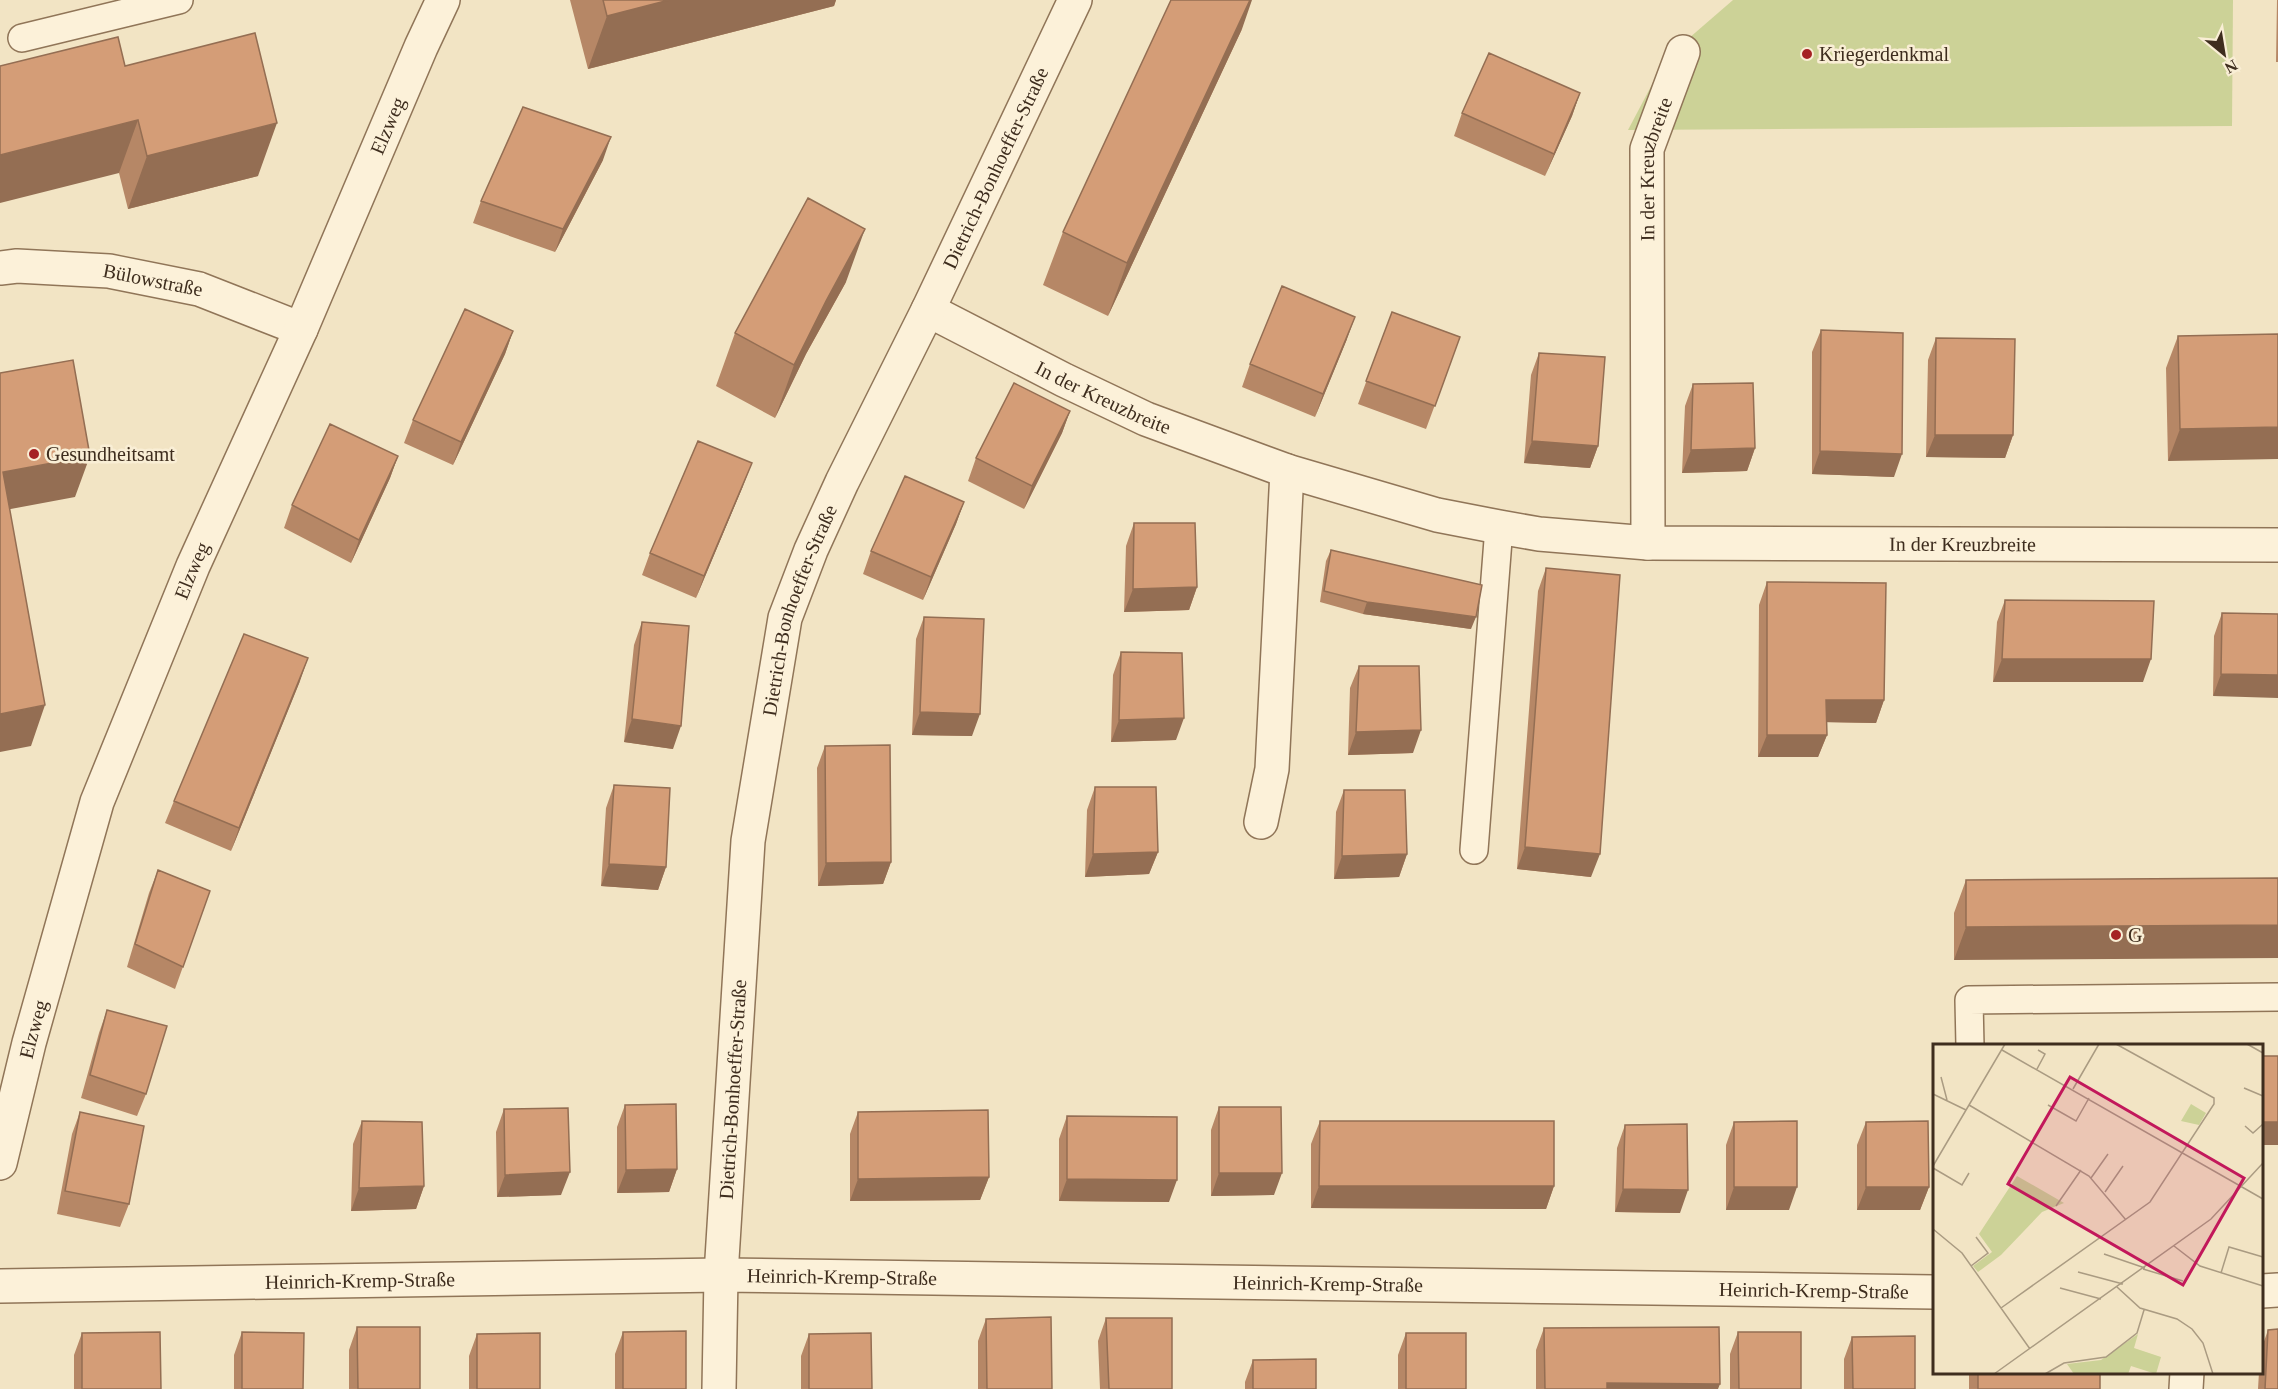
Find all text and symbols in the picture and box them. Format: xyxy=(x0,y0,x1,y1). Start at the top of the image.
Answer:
north arrow xyxy=(2194,24,2254,84)
place label: Kriegerdenkmal xyxy=(1819,43,1949,66)
marker: Kriegerdenkmal xyxy=(1800,47,1814,61)
text: N xyxy=(2222,56,2241,77)
street label: Dietrich-Bonhoeffer-Straße xyxy=(938,63,1053,272)
street label: Elzweg xyxy=(366,94,410,158)
street label: In der Kreuzbreite xyxy=(1636,94,1676,241)
street label: Bülowstraße xyxy=(101,259,205,301)
street label: In der Kreuzbreite xyxy=(1032,356,1174,438)
place label: Gesundheitsamt xyxy=(46,443,175,465)
marker: Gesundheitsamt xyxy=(27,447,41,461)
street label: Dietrich-Bonhoeffer-Straße xyxy=(758,501,841,718)
street label: In der Kreuzbreite xyxy=(1889,533,2036,555)
street label: Elzweg xyxy=(170,538,214,602)
place label: G xyxy=(2128,924,2142,946)
marker: G xyxy=(2109,928,2123,942)
street label: Dietrich-Bonhoeffer-Straße xyxy=(715,979,750,1200)
street label: Elzweg xyxy=(15,997,53,1061)
inset map xyxy=(1933,1044,2263,1374)
street label: Heinrich-Kremp-Straße xyxy=(747,1264,937,1289)
street label: Heinrich-Kremp-Straße xyxy=(265,1268,455,1293)
street label: Heinrich-Kremp-Straße xyxy=(1233,1271,1423,1296)
street label: Heinrich-Kremp-Straße xyxy=(1719,1278,1909,1303)

